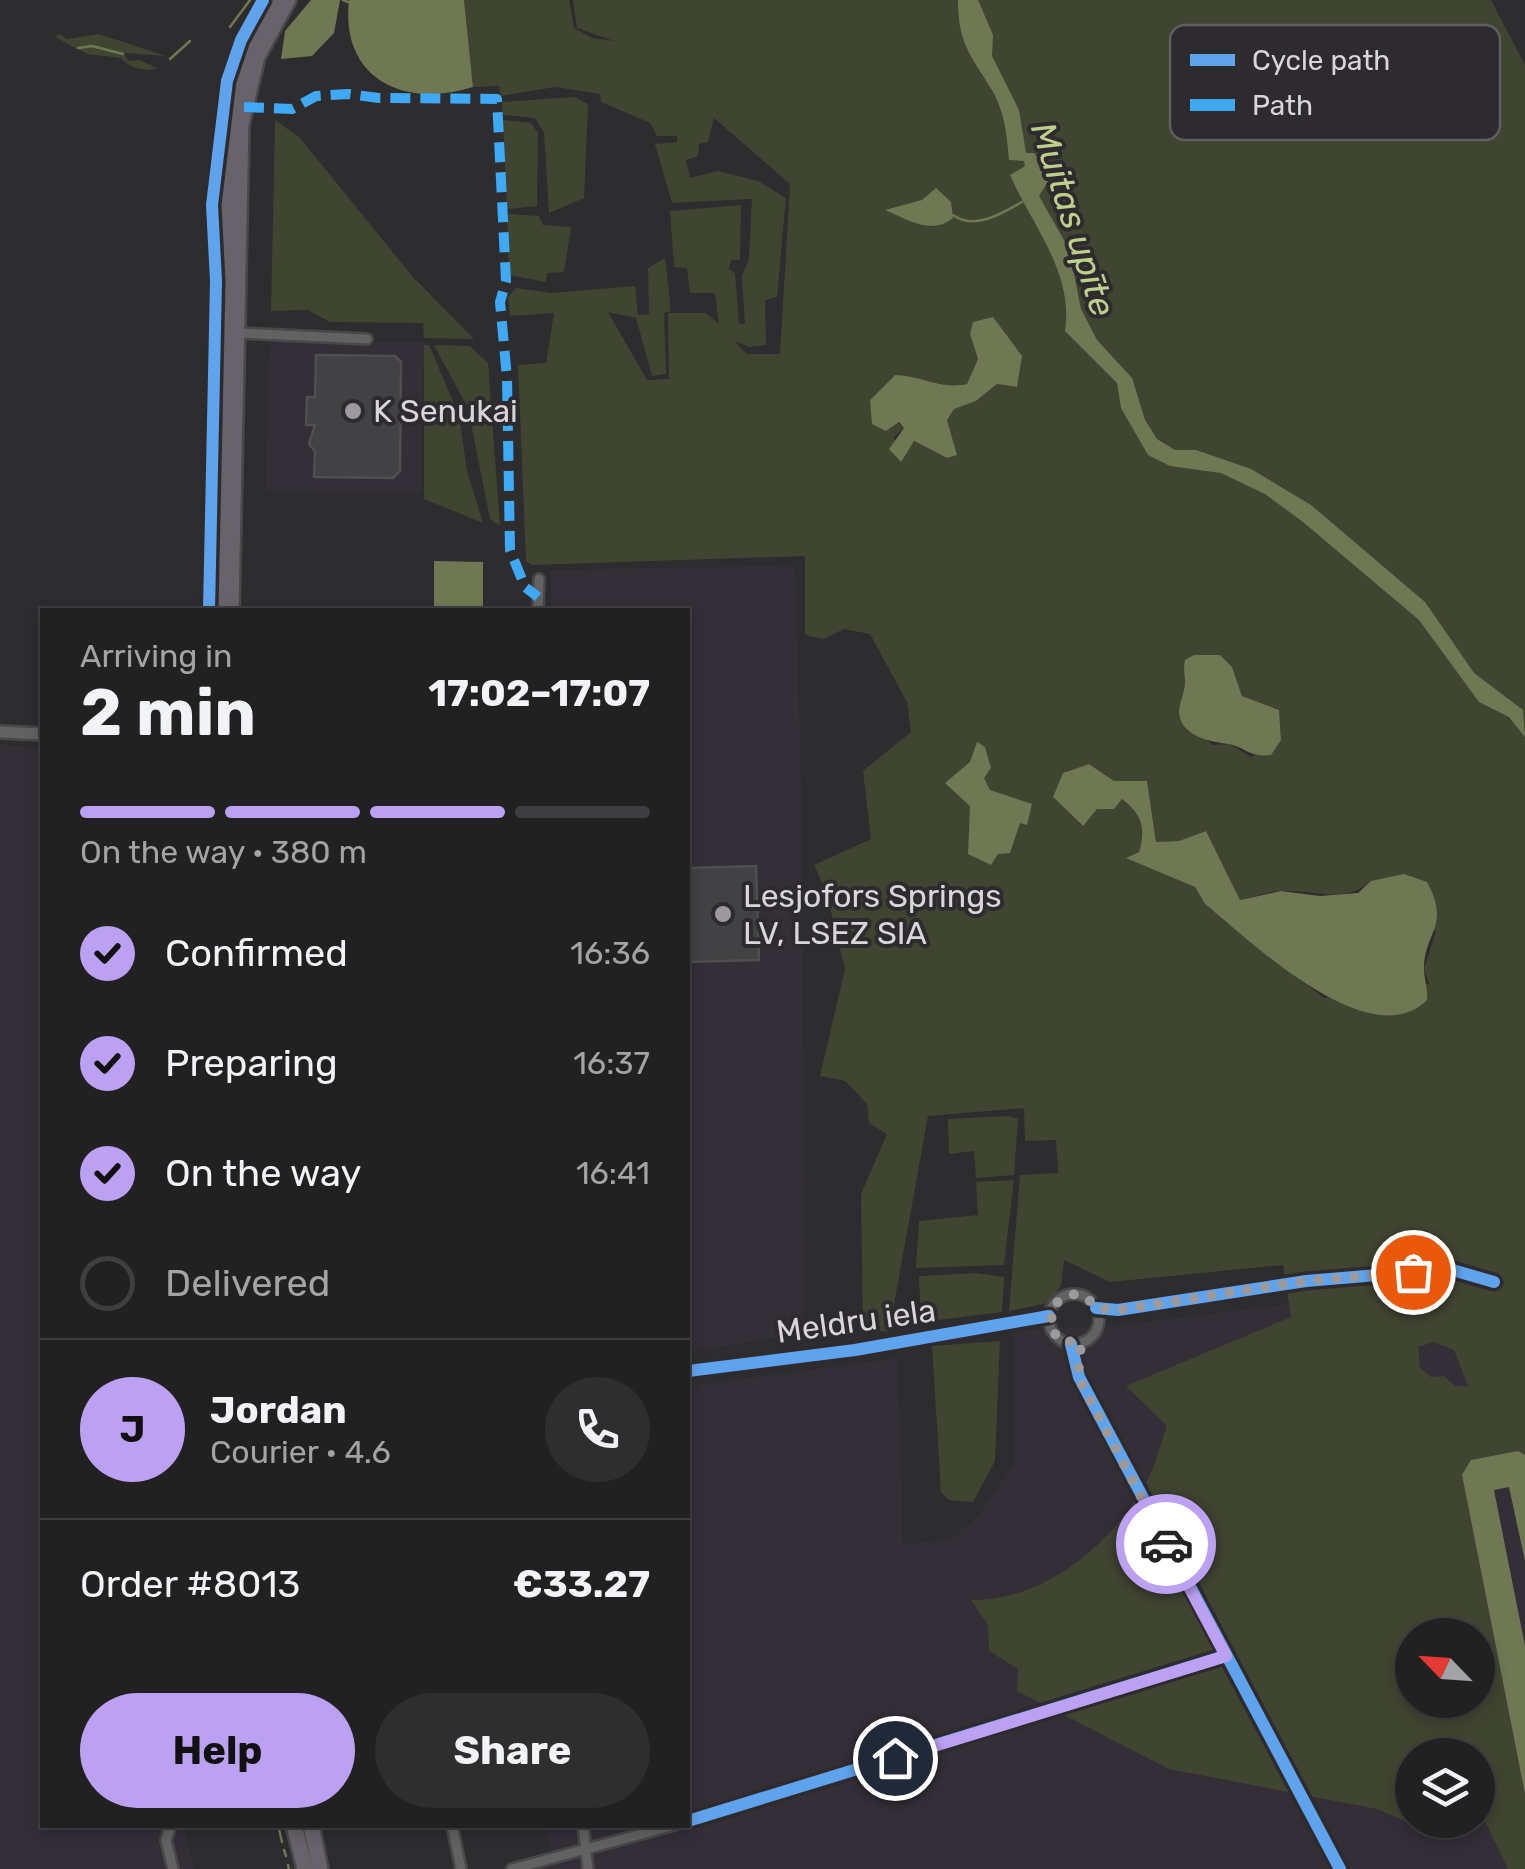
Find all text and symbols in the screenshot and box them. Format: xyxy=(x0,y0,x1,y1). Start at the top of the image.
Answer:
legend xyxy=(1170,25,1500,140)
text: Cycle path xyxy=(1252,44,1390,77)
text: Path xyxy=(1252,89,1313,122)
water label: Muitas upīte xyxy=(1022,117,1124,321)
place label: K Senukai xyxy=(373,392,518,430)
marker: K Senukai xyxy=(342,400,364,422)
text: Arriving in xyxy=(80,637,232,675)
text: 17:02–17:07 xyxy=(428,670,650,716)
text: 2 min xyxy=(80,674,256,751)
text: On the way · 380 m xyxy=(80,833,367,871)
place label: Lesjofors Springs LV, LSEZ SIA xyxy=(743,877,1002,952)
marker: Lesjofors Springs LV, LSEZ SIA xyxy=(712,903,734,925)
icon: check xyxy=(80,926,135,981)
text: Confirmed xyxy=(165,930,348,976)
text: 16:36 xyxy=(570,934,650,972)
icon: check xyxy=(80,1036,135,1091)
text: Preparing xyxy=(165,1040,338,1086)
text: 16:37 xyxy=(573,1044,650,1082)
icon: check xyxy=(80,1146,135,1201)
text: On the way xyxy=(165,1150,361,1196)
text: 16:41 xyxy=(576,1154,650,1192)
pin xyxy=(1371,1230,1456,1315)
icon: bag xyxy=(1386,1245,1441,1300)
text: Delivered xyxy=(165,1260,330,1306)
street label: Meldru iela xyxy=(774,1291,938,1351)
button: phone xyxy=(545,1377,650,1482)
text: Jordan xyxy=(210,1387,347,1433)
text: J xyxy=(120,1406,145,1452)
text: Courier · 4.6 xyxy=(210,1433,391,1471)
courier xyxy=(1116,1494,1216,1594)
icon: car xyxy=(1139,1517,1194,1572)
text: Order #8013 xyxy=(80,1561,300,1607)
text: €33.27 xyxy=(513,1561,650,1607)
north arrow xyxy=(1395,1618,1495,1718)
map controls xyxy=(1395,1618,1495,1838)
button: Help xyxy=(80,1693,355,1808)
button: Share xyxy=(375,1693,650,1808)
pin xyxy=(853,1716,938,1801)
icon: home xyxy=(868,1731,923,1786)
button: layers xyxy=(1395,1738,1495,1838)

